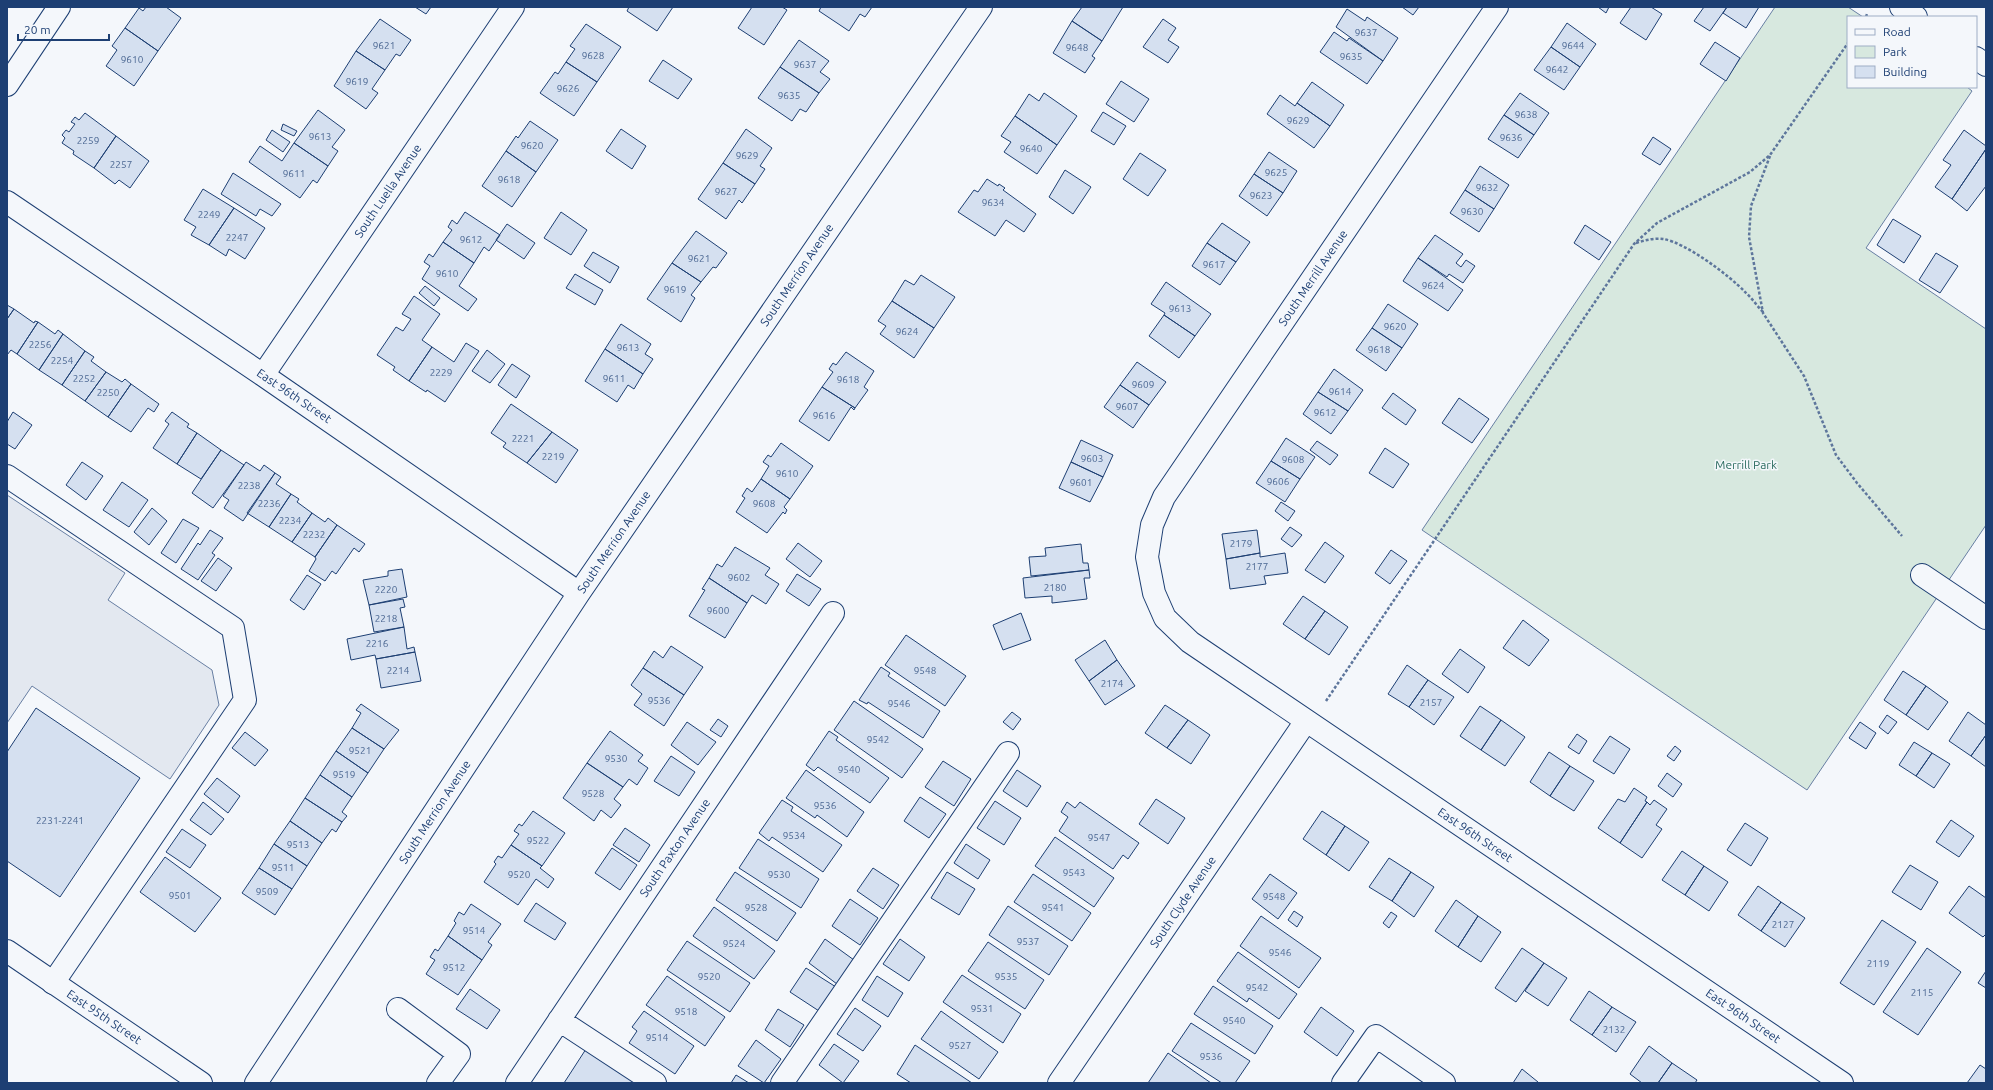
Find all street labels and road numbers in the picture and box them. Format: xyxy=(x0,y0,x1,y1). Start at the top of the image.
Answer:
street label: South Luella Avenue xyxy=(352,142,424,240)
street label: South Merrion Avenue xyxy=(757,221,836,328)
street label: South Merrill Avenue xyxy=(1276,227,1350,328)
street label: East 96th Street xyxy=(255,366,334,425)
street label: South Merrion Avenue xyxy=(574,488,653,595)
street label: South Merrion Avenue xyxy=(396,758,473,866)
street label: South Paxton Avenue xyxy=(637,796,712,899)
street label: East 96th Street xyxy=(1436,805,1515,864)
street label: South Clyde Avenue xyxy=(1147,854,1218,950)
street label: East 96th Street xyxy=(1704,986,1783,1045)
street label: East 95th Street xyxy=(65,987,144,1046)

